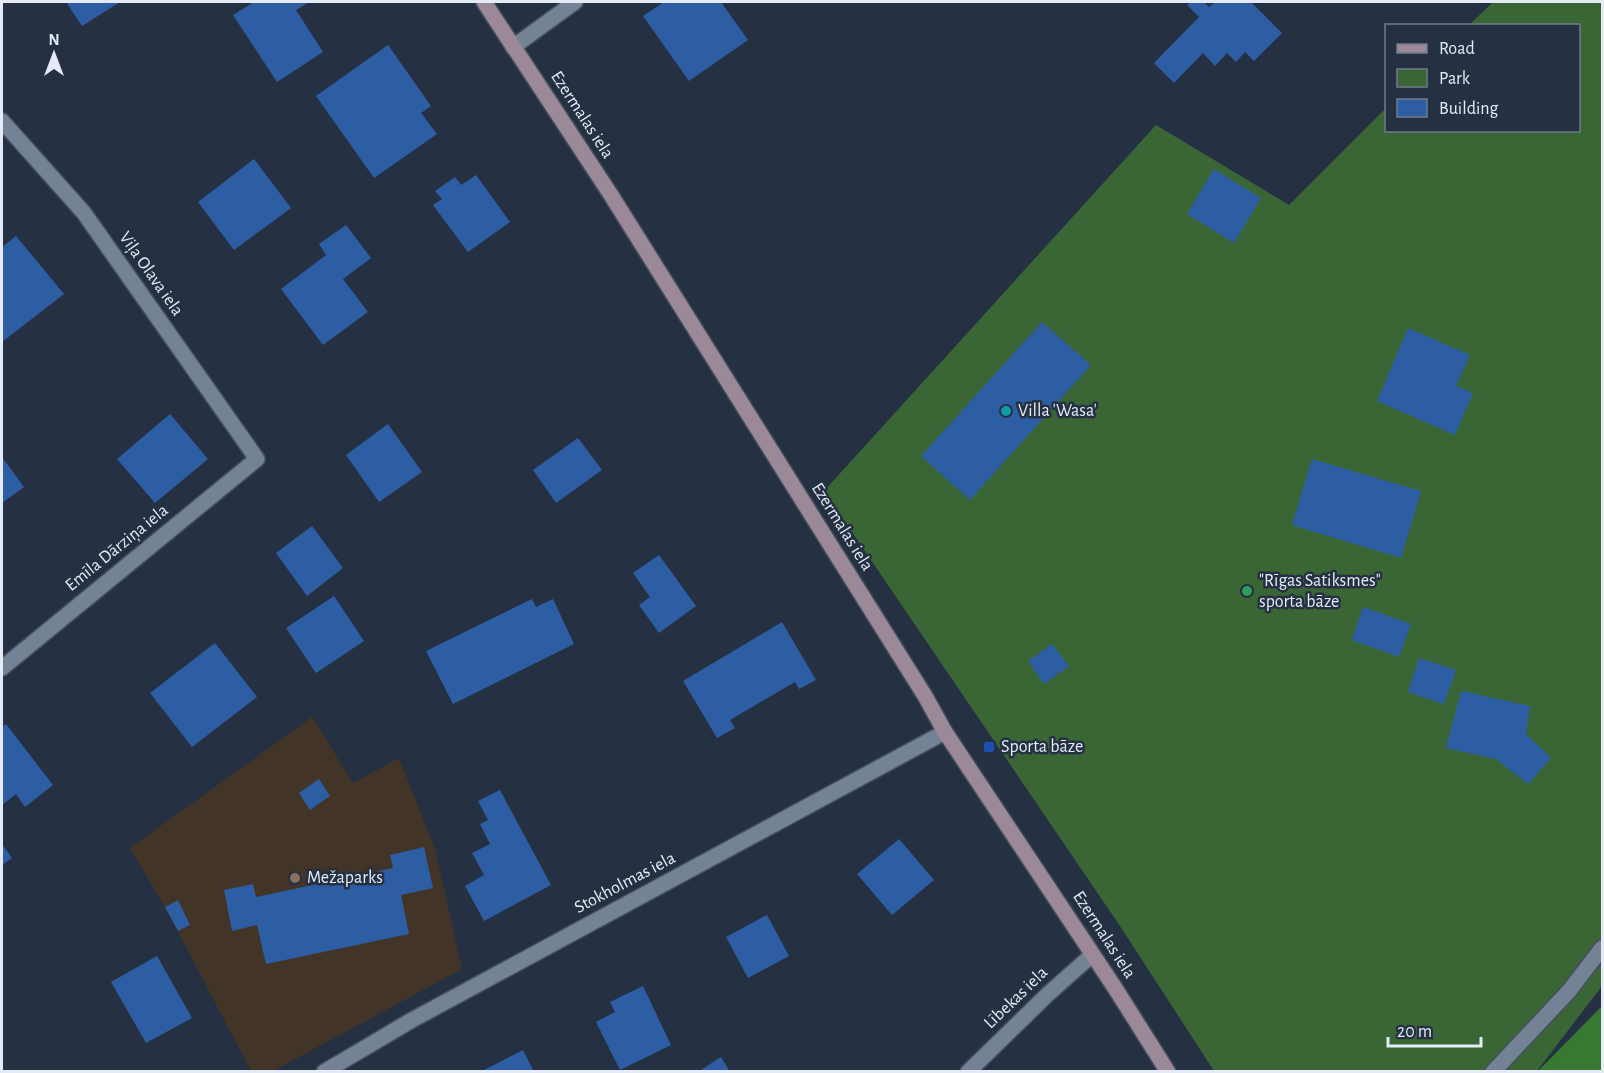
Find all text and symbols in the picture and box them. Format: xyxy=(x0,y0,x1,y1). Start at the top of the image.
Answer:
north arrow xyxy=(24,24,84,84)
legend xyxy=(1385,24,1580,132)
text: N xyxy=(48,32,60,48)
text: Road xyxy=(1439,40,1475,58)
street label: Ezermalas iela xyxy=(547,68,617,162)
text: Park xyxy=(1439,70,1471,88)
text: Building xyxy=(1439,100,1499,118)
street label: Viļa Olava iela xyxy=(115,229,187,320)
place label: Villa 'Wasa' xyxy=(1018,402,1097,420)
marker: Villa 'Wasa' xyxy=(999,404,1013,418)
street label: Ezermalas iela xyxy=(808,480,876,574)
street label: Emīla Dārziņa iela xyxy=(62,501,172,596)
place label: "Rīgas Satiksmes" sporta bāze xyxy=(1259,572,1381,611)
marker: "Rīgas Satiksmes" sporta bāze xyxy=(1240,584,1254,598)
place label: Sporta bāze xyxy=(1001,738,1083,756)
marker: Sporta bāze xyxy=(982,740,996,754)
street label: Stokholmas iela xyxy=(572,849,678,917)
place label: Mežaparks xyxy=(307,869,383,887)
marker: Mežaparks xyxy=(288,871,302,885)
street label: Ezermalas iela xyxy=(1069,888,1139,982)
street label: Lībekas iela xyxy=(981,964,1051,1032)
scale bar xyxy=(1388,1010,1481,1048)
text: 20 m xyxy=(1397,1023,1432,1041)

